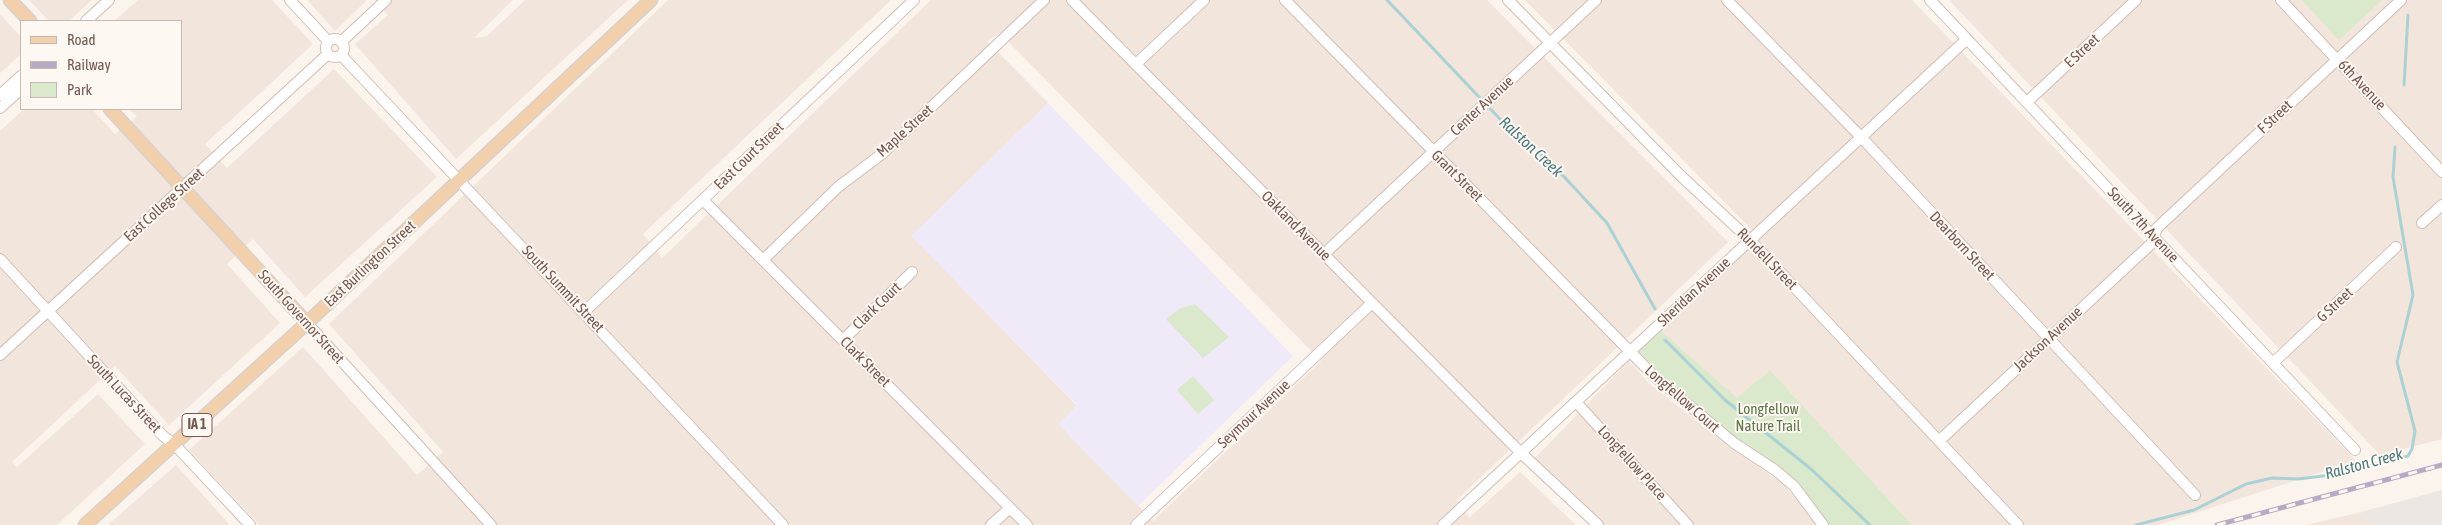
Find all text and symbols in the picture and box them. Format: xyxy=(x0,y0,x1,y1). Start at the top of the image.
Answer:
legend xyxy=(20,20,182,110)
street label: E Street xyxy=(2061,30,2103,72)
text: Road xyxy=(67,31,96,48)
text: Railway xyxy=(67,56,111,73)
street label: 6th Avenue xyxy=(2334,56,2390,114)
street label: Center Avenue xyxy=(1447,72,1517,140)
text: Park xyxy=(67,81,92,98)
street label: F Street xyxy=(2254,96,2296,138)
street label: Maple Street xyxy=(873,101,937,161)
water label: Ralston Creek xyxy=(1495,113,1567,181)
street label: East Court Street xyxy=(711,118,787,194)
street label: Grant Street xyxy=(1427,146,1487,206)
street label: East College Street xyxy=(120,164,208,246)
street label: South 7th Avenue xyxy=(2104,184,2182,266)
street label: Oakland Avenue xyxy=(1257,187,1335,265)
street label: Dearborn Street xyxy=(1926,208,1998,284)
street label: East Burlington Street xyxy=(321,217,419,311)
street label: Rundell Street xyxy=(1733,224,1801,294)
street label: South Summit Street xyxy=(518,242,608,336)
street label: Sheridan Avenue xyxy=(1654,254,1734,330)
street label: South Governor Street xyxy=(254,266,348,368)
street label: Clark Court xyxy=(849,279,905,333)
street label: G Street xyxy=(2313,284,2357,326)
street label: Jackson Avenue xyxy=(2010,303,2086,375)
street label: Clark Street xyxy=(836,333,894,391)
street label: South Lucas Street xyxy=(83,351,165,437)
street label: Longfellow Court xyxy=(1641,362,1723,436)
street label: Seymour Avenue xyxy=(1214,376,1294,452)
park label: Longfellow Nature Trail xyxy=(1736,400,1800,435)
road number: IA 1 xyxy=(182,414,212,436)
street label: Longfellow Place xyxy=(1594,422,1670,504)
water label: Ralston Creek xyxy=(2323,444,2405,484)

